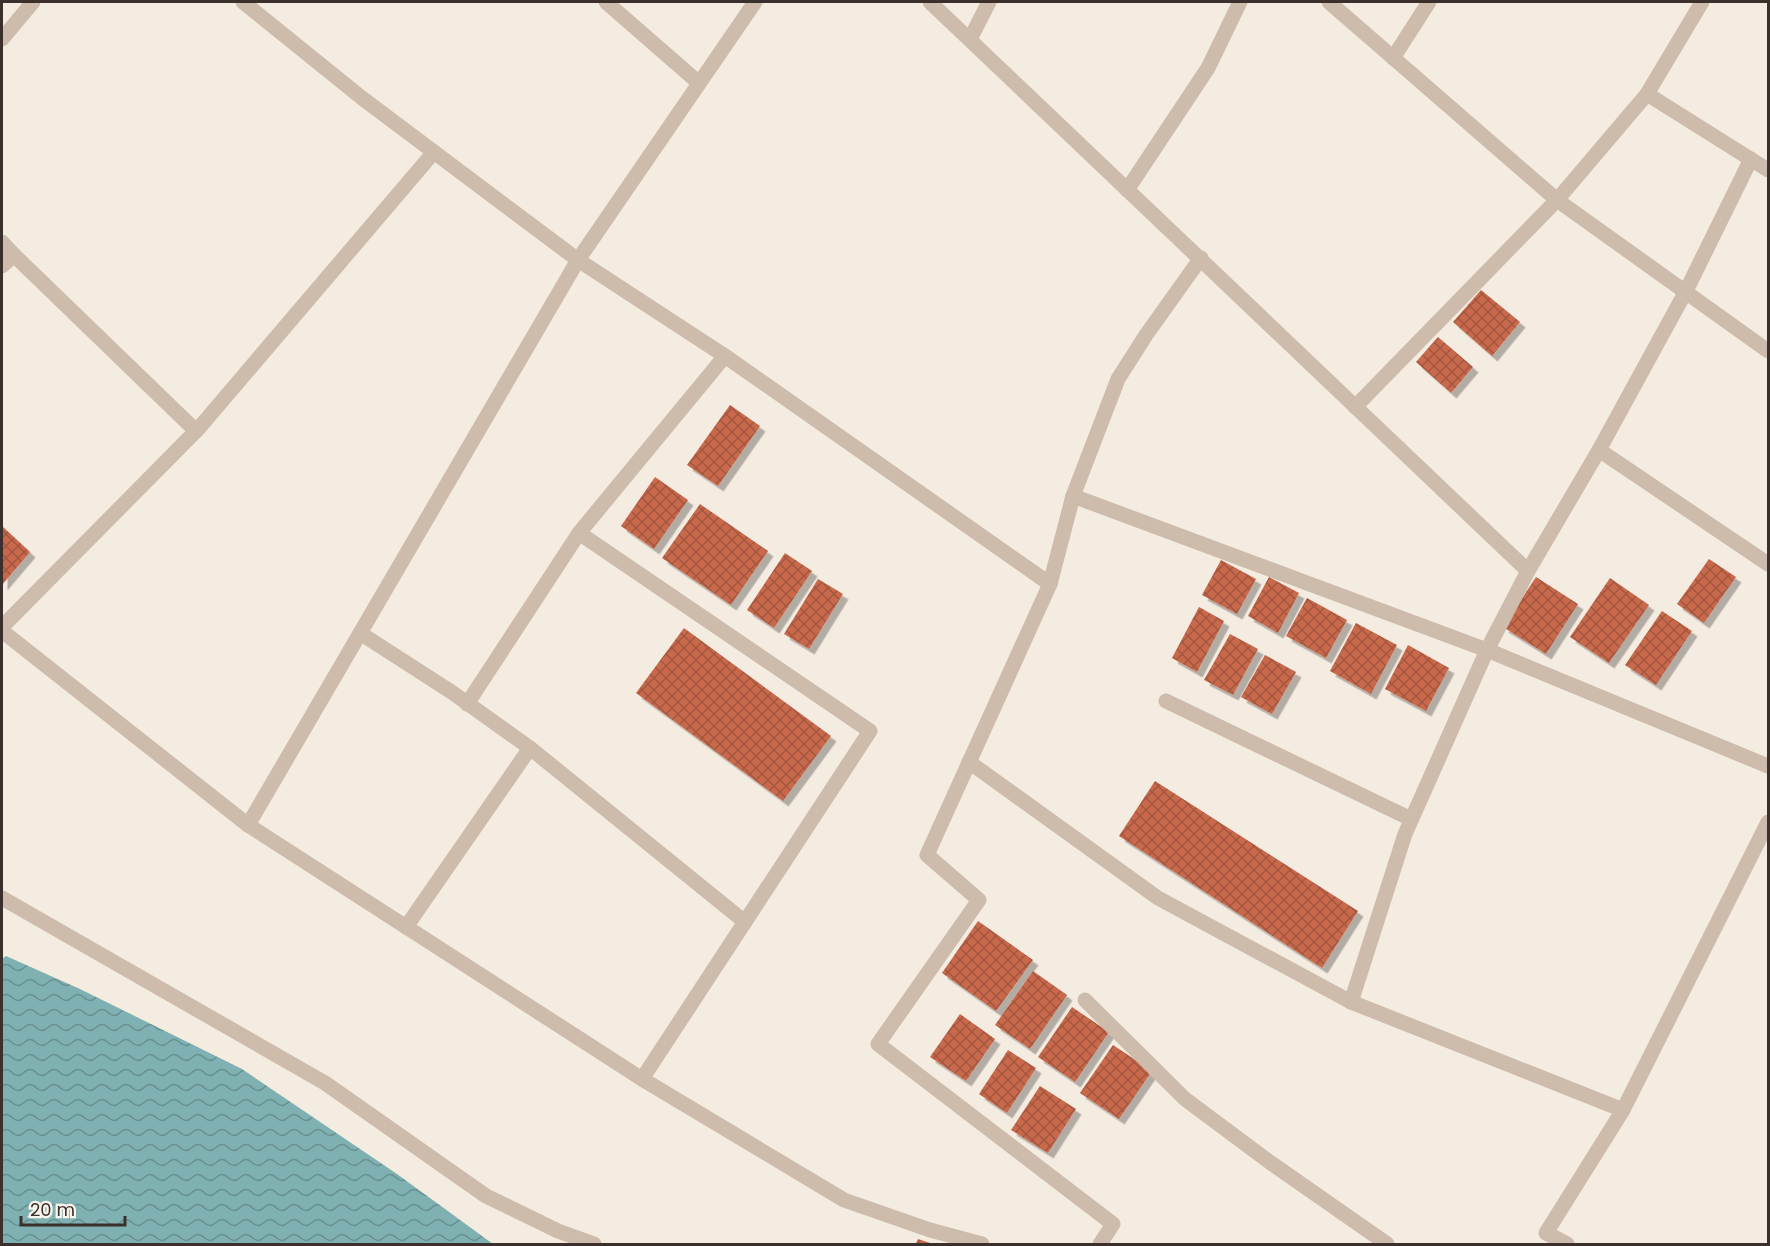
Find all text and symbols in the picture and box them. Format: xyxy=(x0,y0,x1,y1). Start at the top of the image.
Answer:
scale bar xyxy=(21,1189,124,1227)
text: 20 m xyxy=(30,1197,75,1222)

